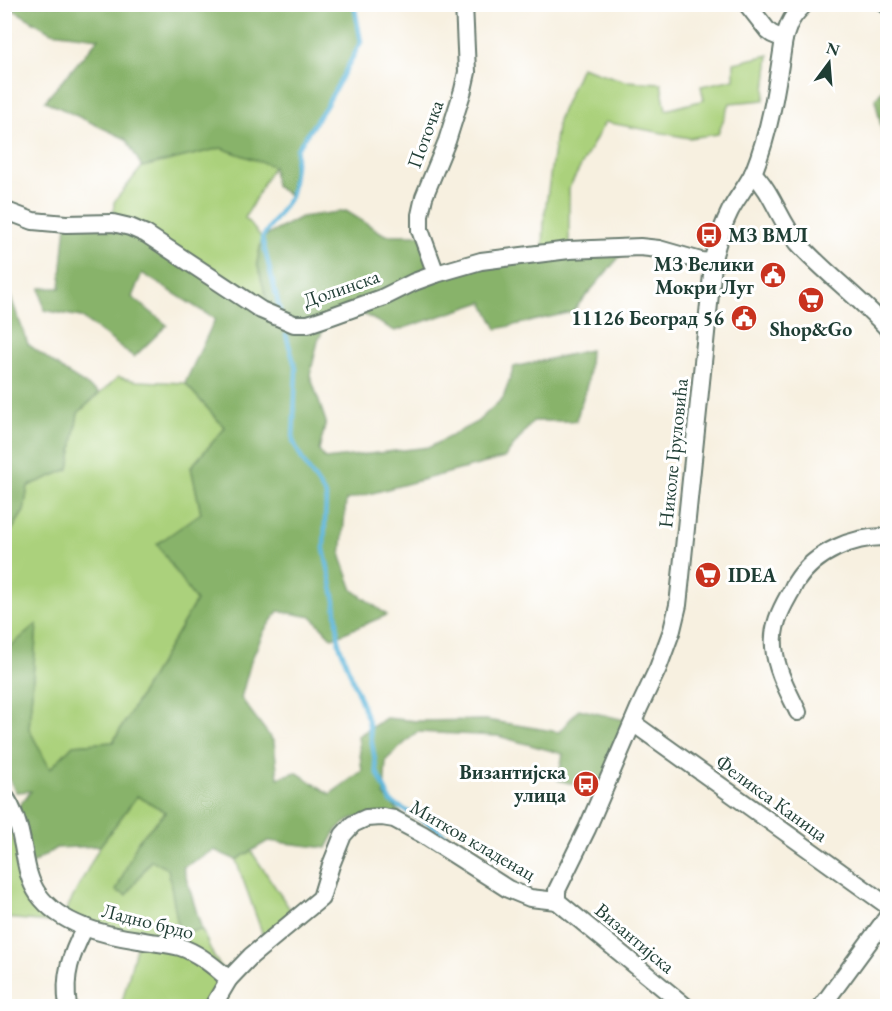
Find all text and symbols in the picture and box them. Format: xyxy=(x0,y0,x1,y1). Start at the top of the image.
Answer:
north arrow xyxy=(799,33,859,93)
text: N xyxy=(824,37,842,61)
street label: Поточка xyxy=(401,96,449,172)
bus stop icon: МЗ ВМЛ xyxy=(694,220,724,250)
place label: МЗ ВМЛ xyxy=(728,222,808,248)
place label: МЗ Велики Мокри Луг xyxy=(654,251,754,300)
public building icon: МЗ Велики Мокри Луг xyxy=(758,260,788,290)
street label: Долинска xyxy=(299,263,383,313)
supermarket icon: Shop&Go xyxy=(796,285,826,315)
public building icon: 11126 Београд 56 xyxy=(729,303,759,333)
place label: 11126 Београд 56 xyxy=(571,305,724,331)
place label: Shop&Go xyxy=(770,316,852,342)
street label: Николе Груловића xyxy=(652,377,694,529)
supermarket icon: IDEA xyxy=(693,560,723,590)
place label: IDEA xyxy=(728,562,777,588)
street label: Феликса Каница xyxy=(711,748,833,848)
place label: Византијска улица xyxy=(459,759,566,808)
bus stop icon: Византијска улица xyxy=(571,769,601,799)
street label: Митков кладенац xyxy=(405,793,541,887)
street label: Ладно брдо xyxy=(99,897,197,945)
street label: Византијска xyxy=(590,897,680,979)

